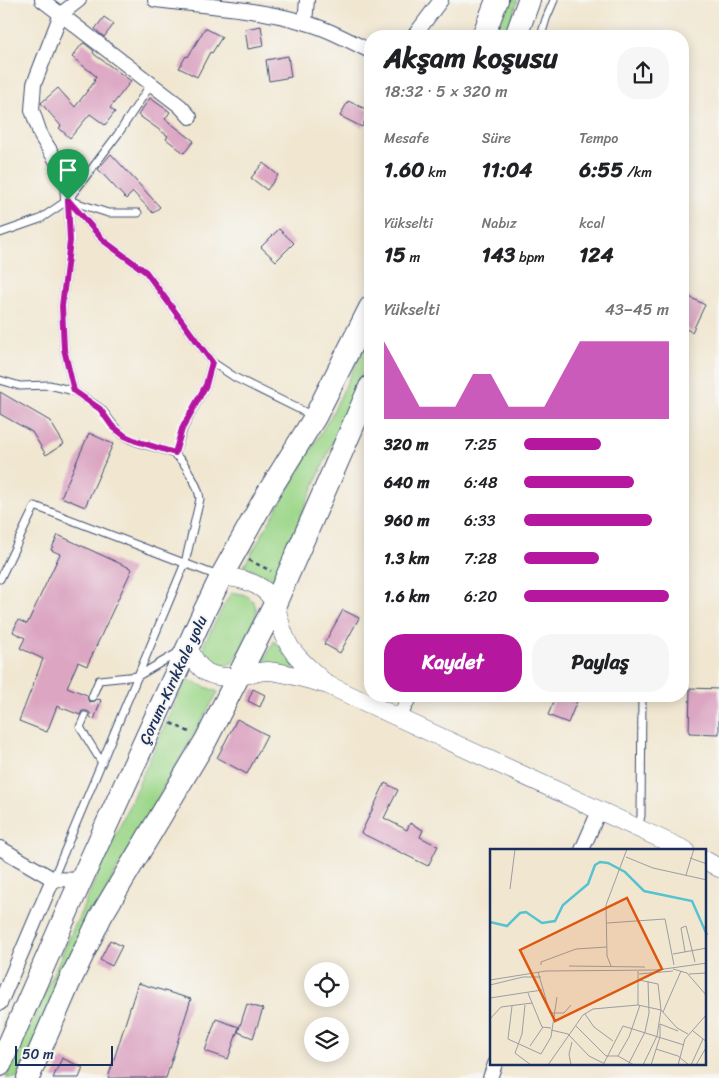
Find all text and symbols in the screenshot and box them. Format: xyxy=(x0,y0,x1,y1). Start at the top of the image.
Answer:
text: Akşam koşusu xyxy=(384,33,558,82)
button: share xyxy=(617,47,669,99)
text: 18:32 · 5 × 320 m xyxy=(384,77,508,106)
text: Mesafe xyxy=(384,126,429,151)
text: Süre xyxy=(482,126,511,151)
text: Tempo xyxy=(579,126,618,151)
pin xyxy=(47,149,89,200)
text: 1.60 xyxy=(384,151,425,189)
text: 11:04 xyxy=(482,151,532,189)
text: 6:55 xyxy=(579,151,623,189)
icon: arrive xyxy=(54,156,82,184)
text: km xyxy=(425,160,446,185)
text: /km xyxy=(623,160,652,185)
text: Yükselti xyxy=(384,211,433,236)
text: Nabız xyxy=(482,211,517,236)
text: kcal xyxy=(579,211,605,236)
text: 15 xyxy=(384,236,406,274)
text: 143 xyxy=(482,236,515,274)
text: 124 xyxy=(579,236,614,274)
text: m xyxy=(406,245,420,270)
text: bpm xyxy=(515,245,545,270)
text: Yükselti xyxy=(384,295,440,324)
text: 43–45 m xyxy=(605,295,669,324)
text: 320 m xyxy=(384,430,429,459)
text: 7:25 xyxy=(464,430,497,459)
text: 640 m xyxy=(384,468,430,497)
text: 6:48 xyxy=(464,468,498,497)
text: 960 m xyxy=(384,506,429,535)
text: 6:33 xyxy=(464,506,496,535)
text: 1.3 km xyxy=(384,544,429,573)
text: 7:28 xyxy=(464,544,497,573)
text: 1.6 km xyxy=(384,582,430,611)
text: 6:20 xyxy=(464,582,497,611)
street label: Çorum-Kırıkkale yolu xyxy=(132,611,214,749)
button: Kaydet xyxy=(384,634,522,692)
button: Paylaş xyxy=(532,634,669,692)
inset map xyxy=(490,849,706,1066)
map controls xyxy=(304,962,349,1062)
button: locate xyxy=(304,962,349,1007)
button: layers xyxy=(304,1017,349,1062)
text: 50 m xyxy=(22,1042,54,1067)
scale bar xyxy=(15,1043,112,1066)

